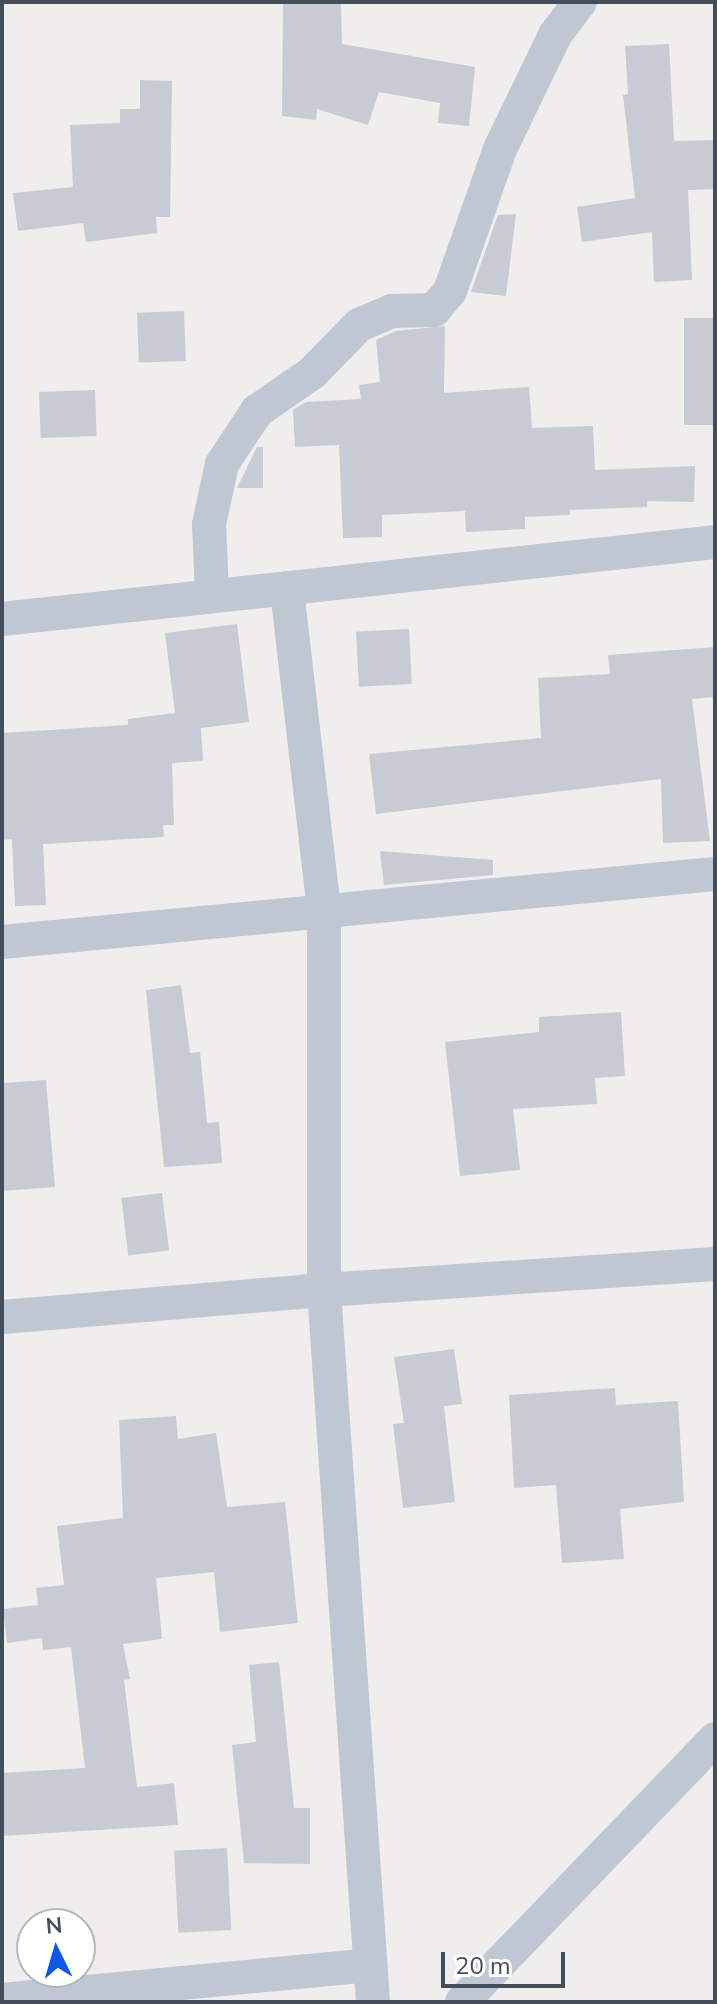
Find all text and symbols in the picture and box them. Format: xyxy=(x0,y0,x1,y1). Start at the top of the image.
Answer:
north arrow xyxy=(16,1908,96,1988)
text: N xyxy=(45,1910,64,1942)
scale bar xyxy=(445,1936,569,1986)
text: 20 m xyxy=(455,1950,511,1982)

